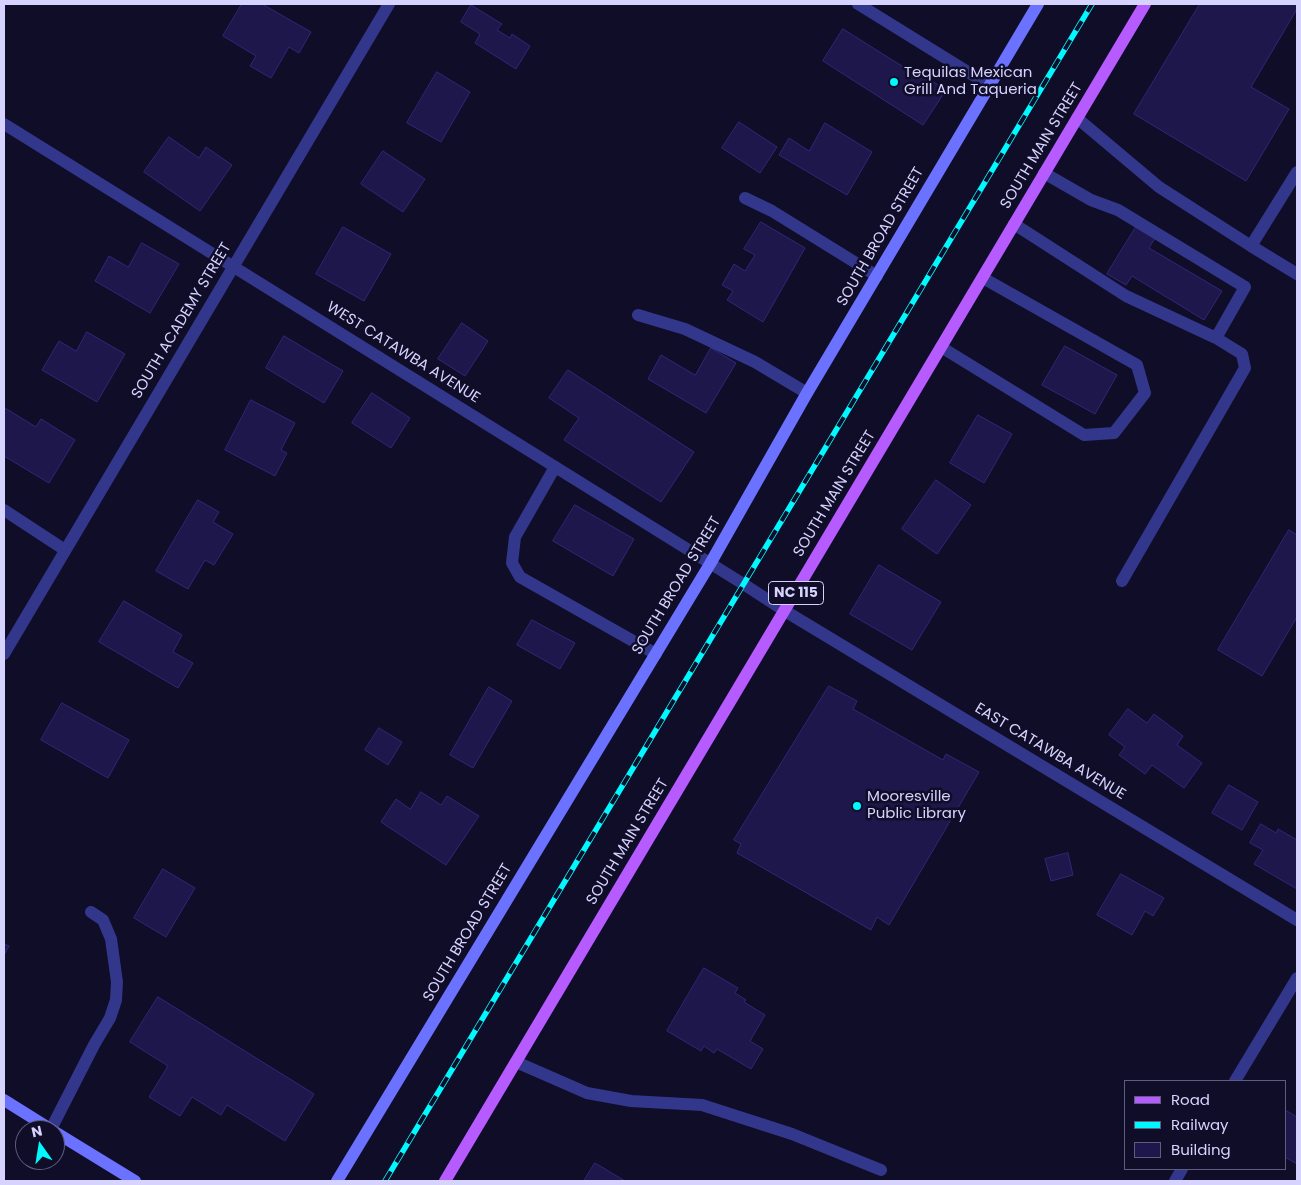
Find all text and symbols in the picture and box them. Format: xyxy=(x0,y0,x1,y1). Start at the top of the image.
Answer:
place label: Tequilas Mexican Grill And Taqueria xyxy=(904,64,1037,99)
marker: Tequilas Mexican Grill And Taqueria xyxy=(888,76,900,88)
street label: SOUTH MAIN STREET xyxy=(997,80,1087,212)
street label: SOUTH BROAD STREET xyxy=(834,164,928,310)
street label: SOUTH ACADEMY STREET xyxy=(128,240,236,402)
street label: WEST CATAWBA AVENUE xyxy=(323,298,483,408)
street label: SOUTH MAIN STREET xyxy=(790,428,880,560)
street label: SOUTH BROAD STREET xyxy=(629,514,725,658)
road number: NC 115 xyxy=(768,582,824,604)
street label: EAST CATAWBA AVENUE xyxy=(971,700,1129,804)
street label: SOUTH MAIN STREET xyxy=(583,776,673,908)
place label: Mooresville Public Library xyxy=(867,788,966,823)
marker: Mooresville Public Library xyxy=(851,800,863,812)
street label: SOUTH BROAD STREET xyxy=(420,861,516,1005)
legend xyxy=(1124,1080,1286,1170)
text: Road xyxy=(1171,1089,1210,1110)
text: Railway xyxy=(1171,1114,1229,1135)
north arrow xyxy=(15,1120,65,1170)
text: N xyxy=(29,1120,44,1142)
text: Building xyxy=(1171,1139,1231,1160)

